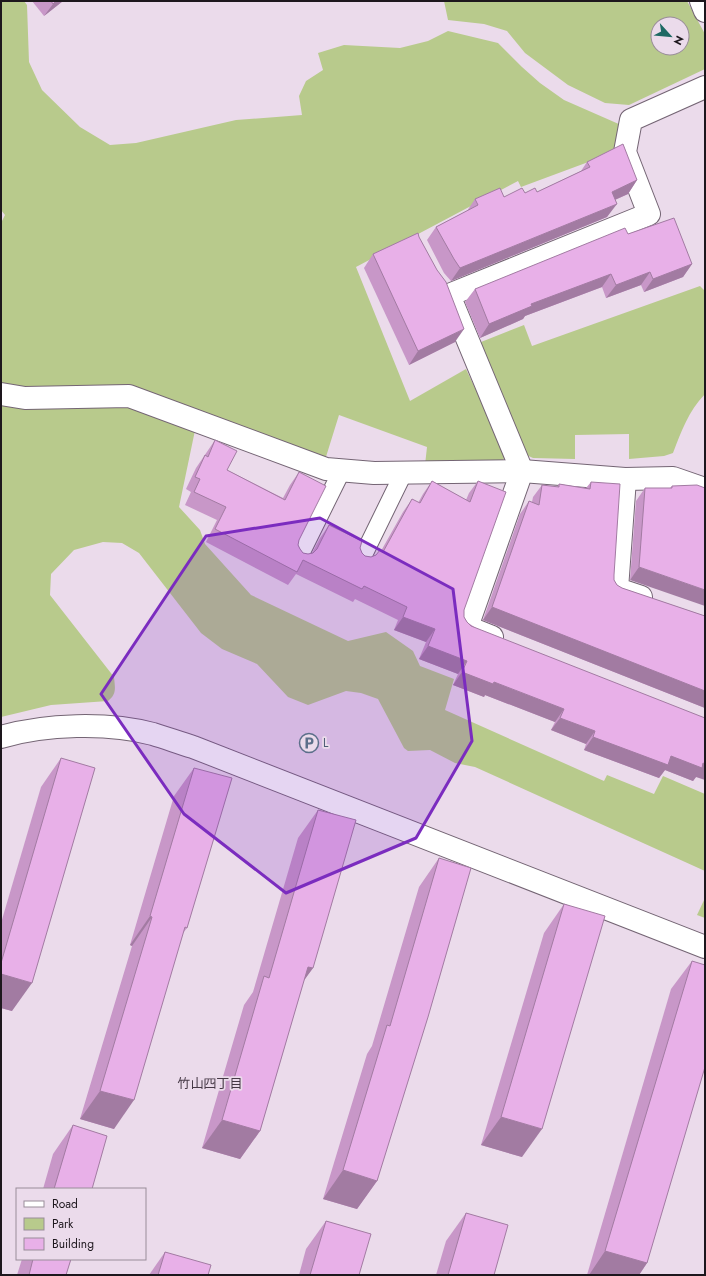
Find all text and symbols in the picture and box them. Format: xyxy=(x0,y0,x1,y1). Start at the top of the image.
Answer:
north arrow xyxy=(650,16,690,56)
text: N xyxy=(670,33,688,48)
parking icon: L xyxy=(298,732,320,754)
place label: L xyxy=(323,734,329,752)
district label: 竹山四丁目 xyxy=(177,1074,243,1093)
legend xyxy=(16,1188,146,1260)
text: Road xyxy=(52,1195,78,1213)
text: Park xyxy=(52,1215,74,1233)
text: Building xyxy=(52,1235,94,1253)

